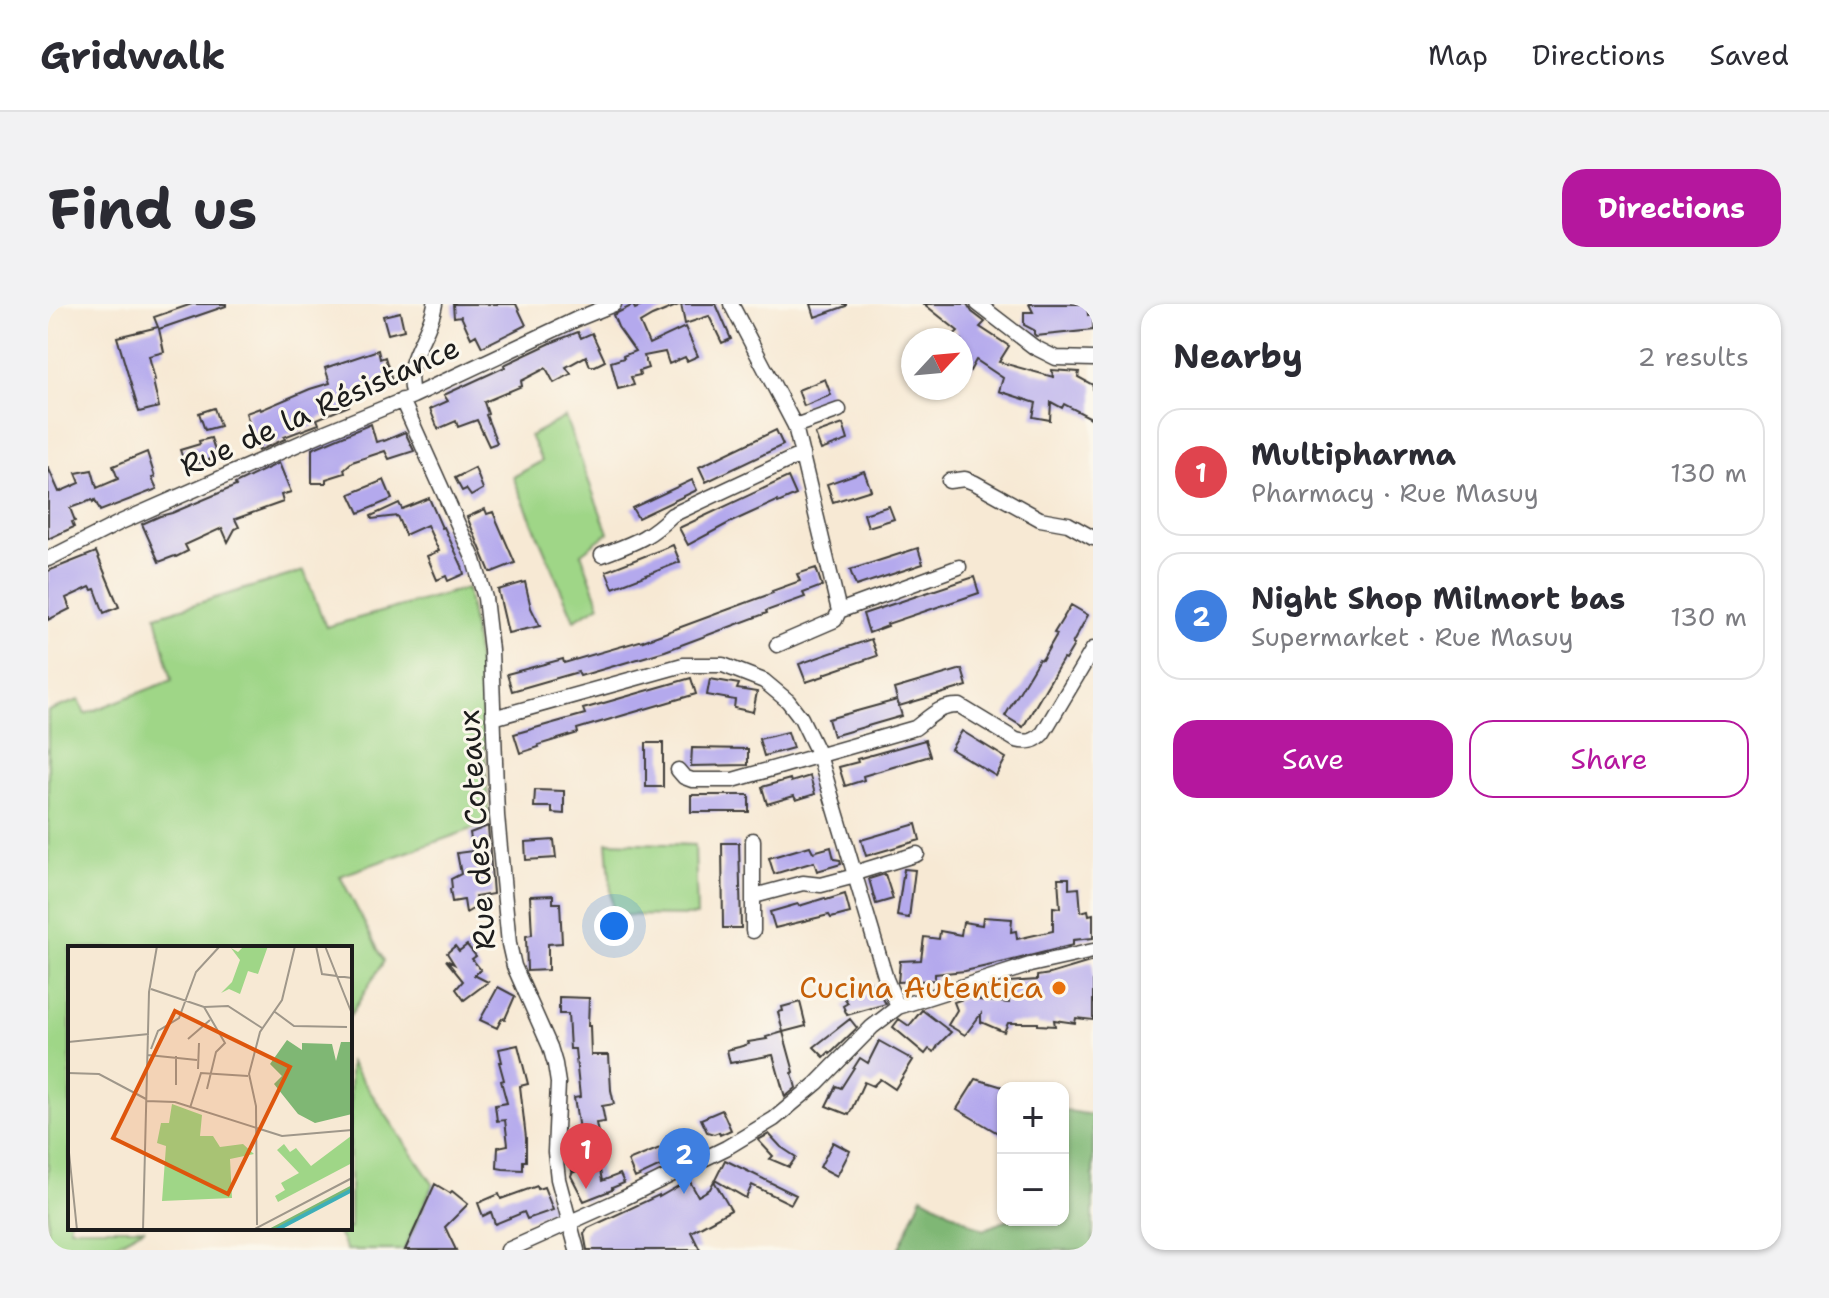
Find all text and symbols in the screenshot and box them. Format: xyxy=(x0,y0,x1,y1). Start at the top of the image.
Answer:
text: Gridwalk xyxy=(40,30,226,81)
text: Map xyxy=(1428,36,1488,74)
text: Directions xyxy=(1532,36,1666,74)
text: Saved xyxy=(1710,36,1789,74)
button: Directions xyxy=(1562,169,1781,247)
text: Find us xyxy=(48,171,257,246)
street label: Rue de la Résistance xyxy=(174,326,466,487)
north arrow xyxy=(901,328,973,400)
text: Nearby xyxy=(1173,333,1303,379)
text: 2 results xyxy=(1637,339,1749,374)
text: Multipharma xyxy=(1251,434,1456,475)
text: 1 xyxy=(1195,455,1207,490)
text: 130 m xyxy=(1670,455,1747,490)
text: Pharmacy · Rue Masuy xyxy=(1251,475,1539,510)
text: Night Shop Milmort bas xyxy=(1251,578,1625,619)
text: 2 xyxy=(1192,599,1210,634)
text: 130 m xyxy=(1670,599,1747,634)
text: Supermarket · Rue Masuy xyxy=(1251,619,1574,654)
street label: Rue des Coteaux xyxy=(448,709,505,952)
button: Save xyxy=(1173,720,1453,798)
button: Share xyxy=(1469,720,1749,798)
your location xyxy=(594,906,634,946)
inset map xyxy=(68,946,352,1230)
place label: Cucina Autentica xyxy=(799,967,1043,1008)
marker: Cucina Autentica xyxy=(1050,979,1068,997)
map controls xyxy=(997,1082,1069,1226)
button: + xyxy=(997,1082,1069,1154)
pin: 1 xyxy=(560,1123,612,1189)
pin: 2 xyxy=(658,1128,710,1194)
button: − xyxy=(997,1154,1069,1226)

